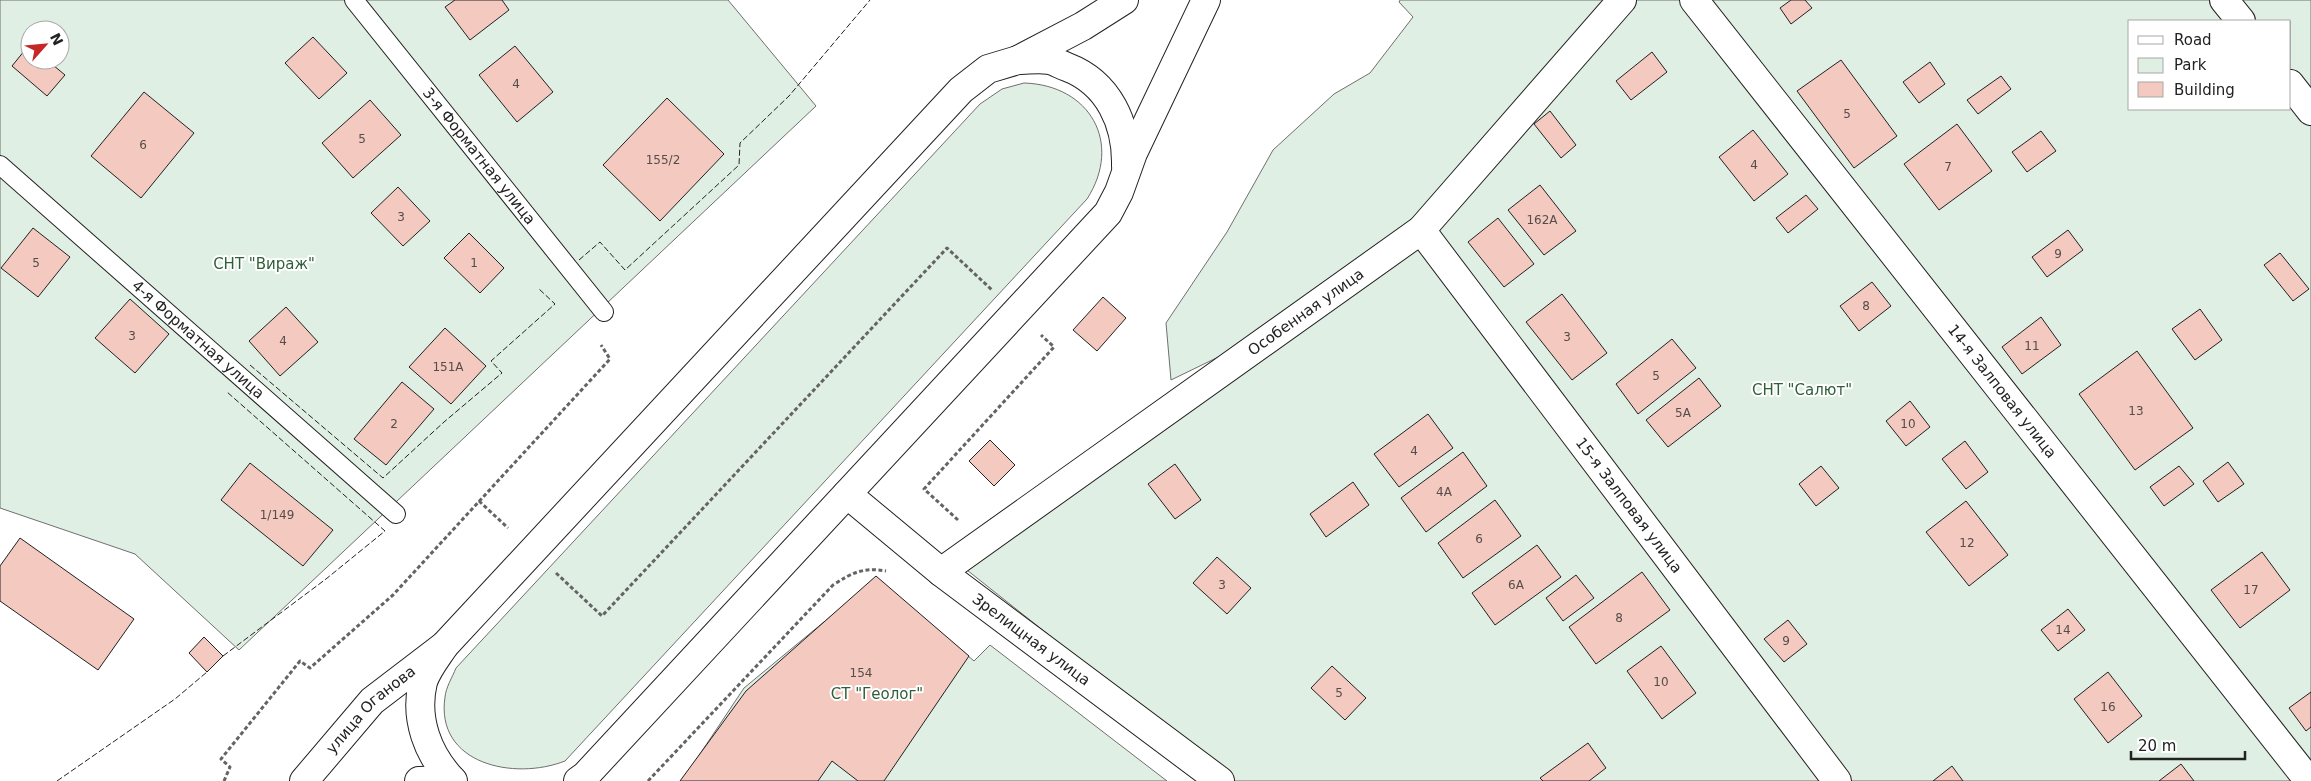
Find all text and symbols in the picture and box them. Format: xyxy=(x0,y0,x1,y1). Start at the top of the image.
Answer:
north arrow xyxy=(20,20,70,70)
legend xyxy=(2128,20,2291,110)
text: N xyxy=(47,30,66,48)
text: Road xyxy=(2174,31,2212,49)
text: Park xyxy=(2174,56,2207,74)
house number: 4 xyxy=(512,77,520,91)
text: Building xyxy=(2174,81,2235,99)
street label: 3-я Форматная улица xyxy=(419,84,539,228)
house number: 5 xyxy=(1843,107,1851,121)
house number: 5 xyxy=(358,132,366,146)
house number: 6 xyxy=(139,138,147,152)
house number: 155/2 xyxy=(646,153,680,167)
house number: 4 xyxy=(1750,158,1758,172)
house number: 7 xyxy=(1944,160,1952,174)
house number: 3 xyxy=(397,210,405,224)
house number: 162А xyxy=(1526,213,1558,227)
house number: 9 xyxy=(2054,247,2062,261)
park label: СНТ "Вираж" xyxy=(213,255,315,273)
house number: 5 xyxy=(32,256,40,270)
house number: 1 xyxy=(470,256,478,270)
street label: Особенная улица xyxy=(1244,265,1367,359)
street label: 4-я Форматная улица xyxy=(128,277,268,403)
house number: 8 xyxy=(1862,299,1870,313)
street label: 14-я Залповая улица xyxy=(1944,321,2060,462)
house number: 3 xyxy=(128,329,136,343)
house number: 3 xyxy=(1563,330,1571,344)
house number: 4 xyxy=(279,334,287,348)
house number: 11 xyxy=(2024,339,2040,353)
house number: 151А xyxy=(432,360,464,374)
house number: 5 xyxy=(1652,369,1660,383)
park label: СНТ "Салют" xyxy=(1752,381,1852,399)
house number: 13 xyxy=(2128,404,2144,418)
house number: 5А xyxy=(1675,406,1692,420)
house number: 2 xyxy=(390,417,398,431)
house number: 10 xyxy=(1900,417,1916,431)
street label: 15-я Залповая улица xyxy=(1572,434,1686,577)
house number: 4 xyxy=(1410,444,1418,458)
house number: 4А xyxy=(1436,485,1453,499)
house number: 1/149 xyxy=(260,508,294,522)
house number: 6 xyxy=(1475,532,1483,546)
house number: 12 xyxy=(1959,536,1975,550)
house number: 3 xyxy=(1218,578,1226,592)
house number: 6А xyxy=(1508,578,1525,592)
house number: 17 xyxy=(2243,583,2259,597)
street label: Зрелищная улица xyxy=(969,590,1094,690)
house number: 8 xyxy=(1615,611,1623,625)
house number: 14 xyxy=(2055,623,2071,637)
house number: 9 xyxy=(1782,634,1790,648)
street label: улица Оганова xyxy=(322,662,419,757)
house number: 154 xyxy=(850,666,872,680)
house number: 10 xyxy=(1653,675,1669,689)
park label: СТ "Геолог" xyxy=(831,685,923,703)
house number: 5 xyxy=(1335,686,1343,700)
house number: 16 xyxy=(2100,700,2116,714)
scale bar xyxy=(2131,728,2245,760)
text: 20 m xyxy=(2138,737,2176,755)

